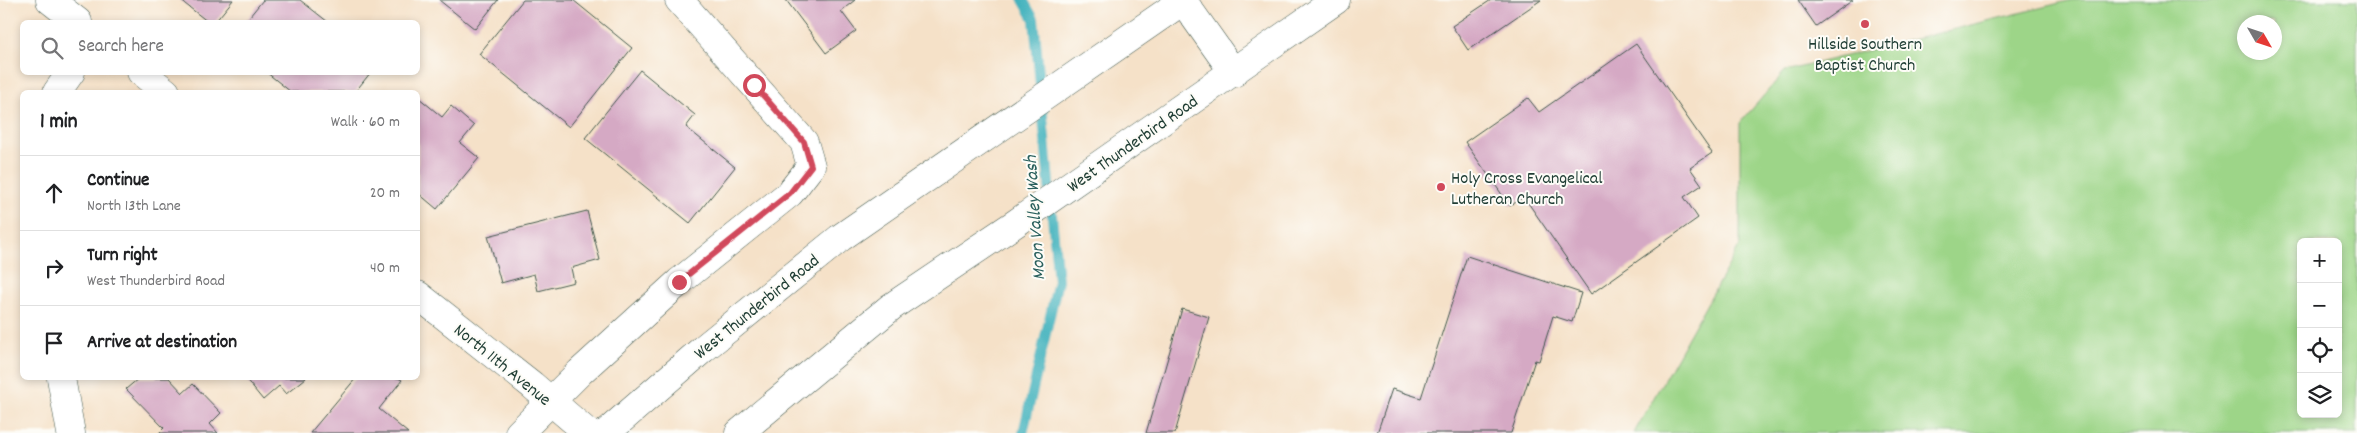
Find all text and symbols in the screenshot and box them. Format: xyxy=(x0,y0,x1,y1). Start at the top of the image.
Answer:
north arrow xyxy=(2237,15,2282,60)
marker: Hillside Southern Baptist Church xyxy=(1859,18,1871,30)
search box xyxy=(20,20,420,75)
place label: Hillside Southern Baptist Church xyxy=(1808,33,1922,79)
icon: search xyxy=(38,34,66,62)
text: Search here xyxy=(78,34,164,61)
route start xyxy=(743,74,766,97)
street label: West Thunderbird Road xyxy=(1063,90,1204,200)
text: 1 min xyxy=(40,108,77,138)
text: Walk · 60 m xyxy=(331,111,400,134)
water label: Moon Valley Wash xyxy=(1019,153,1054,281)
place label: Holy Cross Evangelical Lutheran Church xyxy=(1451,167,1603,213)
text: Continue xyxy=(87,168,149,195)
icon: ahead xyxy=(40,179,68,207)
marker: Holy Cross Evangelical Lutheran Church xyxy=(1435,181,1447,193)
text: 20 m xyxy=(370,182,400,205)
text: North 13th Lane xyxy=(87,195,181,218)
map controls xyxy=(2297,238,2342,418)
button: + xyxy=(2297,238,2342,283)
text: Turn right xyxy=(87,243,158,270)
street label: West Thunderbird Road xyxy=(689,249,826,366)
icon: right xyxy=(40,254,68,282)
text: 40 m xyxy=(370,257,400,280)
text: West Thunderbird Road xyxy=(87,270,225,293)
route end xyxy=(668,271,691,294)
button: − xyxy=(2297,283,2342,328)
street label: North 11th Avenue xyxy=(447,319,555,413)
button: locate xyxy=(2297,328,2342,373)
icon: arrive xyxy=(40,329,68,357)
text: Arrive at destination xyxy=(87,330,237,357)
button: layers xyxy=(2297,373,2342,418)

